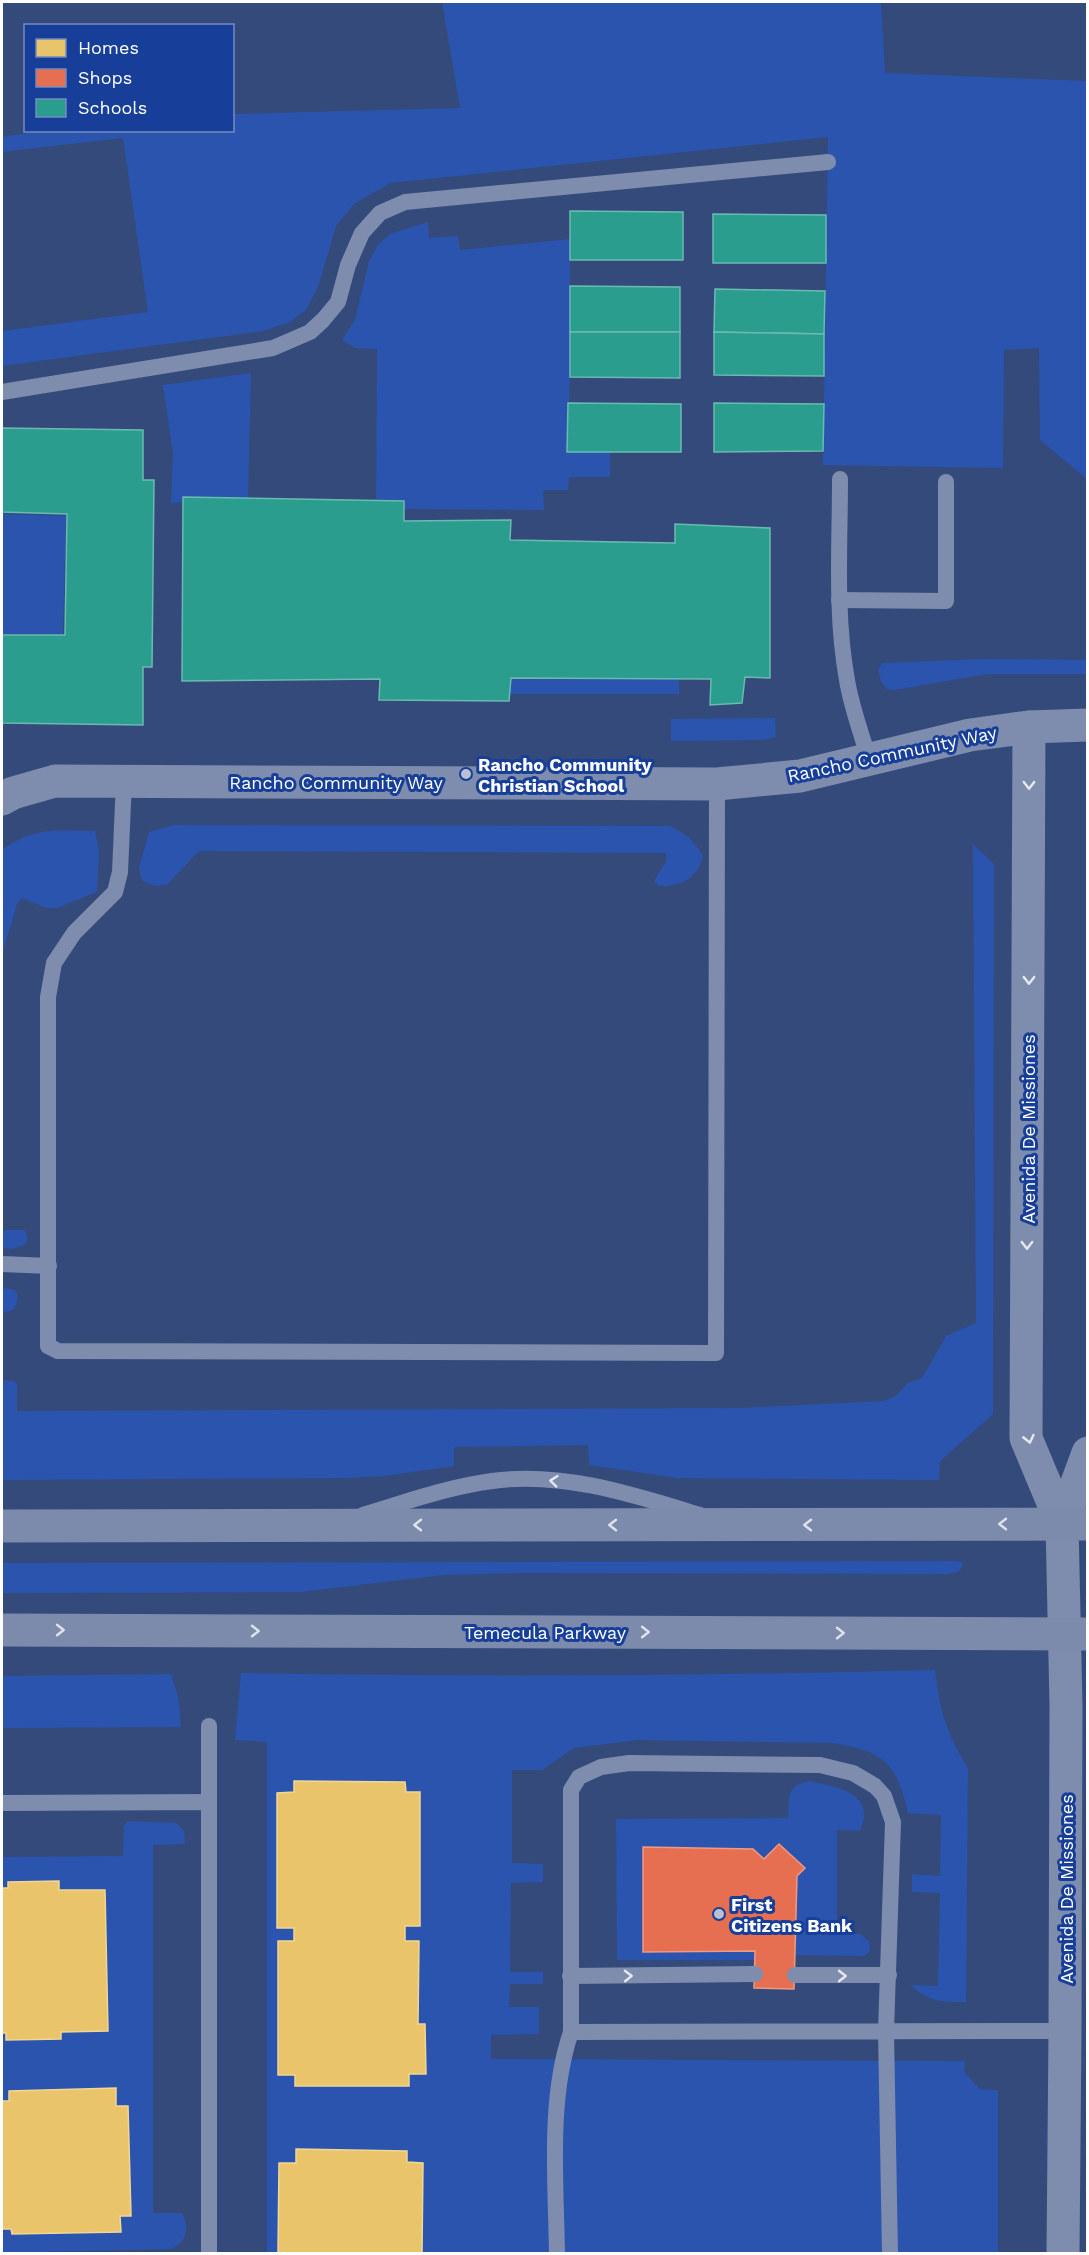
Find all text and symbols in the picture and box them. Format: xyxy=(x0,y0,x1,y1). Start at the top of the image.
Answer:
legend xyxy=(24,24,234,132)
text: Homes xyxy=(78,37,139,58)
text: Shops xyxy=(78,67,132,88)
text: Schools xyxy=(78,97,147,118)
street label: Rancho Community Way xyxy=(785,721,999,786)
place label: Rancho Community Christian School xyxy=(478,754,653,796)
marker: Rancho Community Christian School xyxy=(459,767,473,781)
street label: Rancho Community Way xyxy=(229,772,443,793)
one-way arrow xyxy=(1023,781,1035,790)
one-way arrow xyxy=(1023,976,1035,985)
street label: Avenida De Missiones xyxy=(1018,1034,1039,1224)
one-way arrow xyxy=(1021,1240,1033,1249)
one-way arrow xyxy=(1021,1434,1034,1444)
one-way arrow xyxy=(549,1475,558,1488)
one-way arrow xyxy=(999,1518,1008,1530)
one-way arrow xyxy=(414,1519,423,1531)
one-way arrow xyxy=(609,1519,618,1531)
one-way arrow xyxy=(804,1519,813,1531)
street label: Temecula Parkway xyxy=(464,1622,627,1643)
one-way arrow xyxy=(55,1624,64,1636)
one-way arrow xyxy=(250,1625,259,1637)
one-way arrow xyxy=(641,1626,650,1638)
one-way arrow xyxy=(836,1627,845,1639)
street label: Avenida De Missiones xyxy=(1056,1794,1077,1984)
place label: First Citizens Bank xyxy=(731,1894,853,1936)
marker: First Citizens Bank xyxy=(712,1907,726,1921)
one-way arrow xyxy=(624,1970,633,1982)
one-way arrow xyxy=(837,1970,846,1982)

